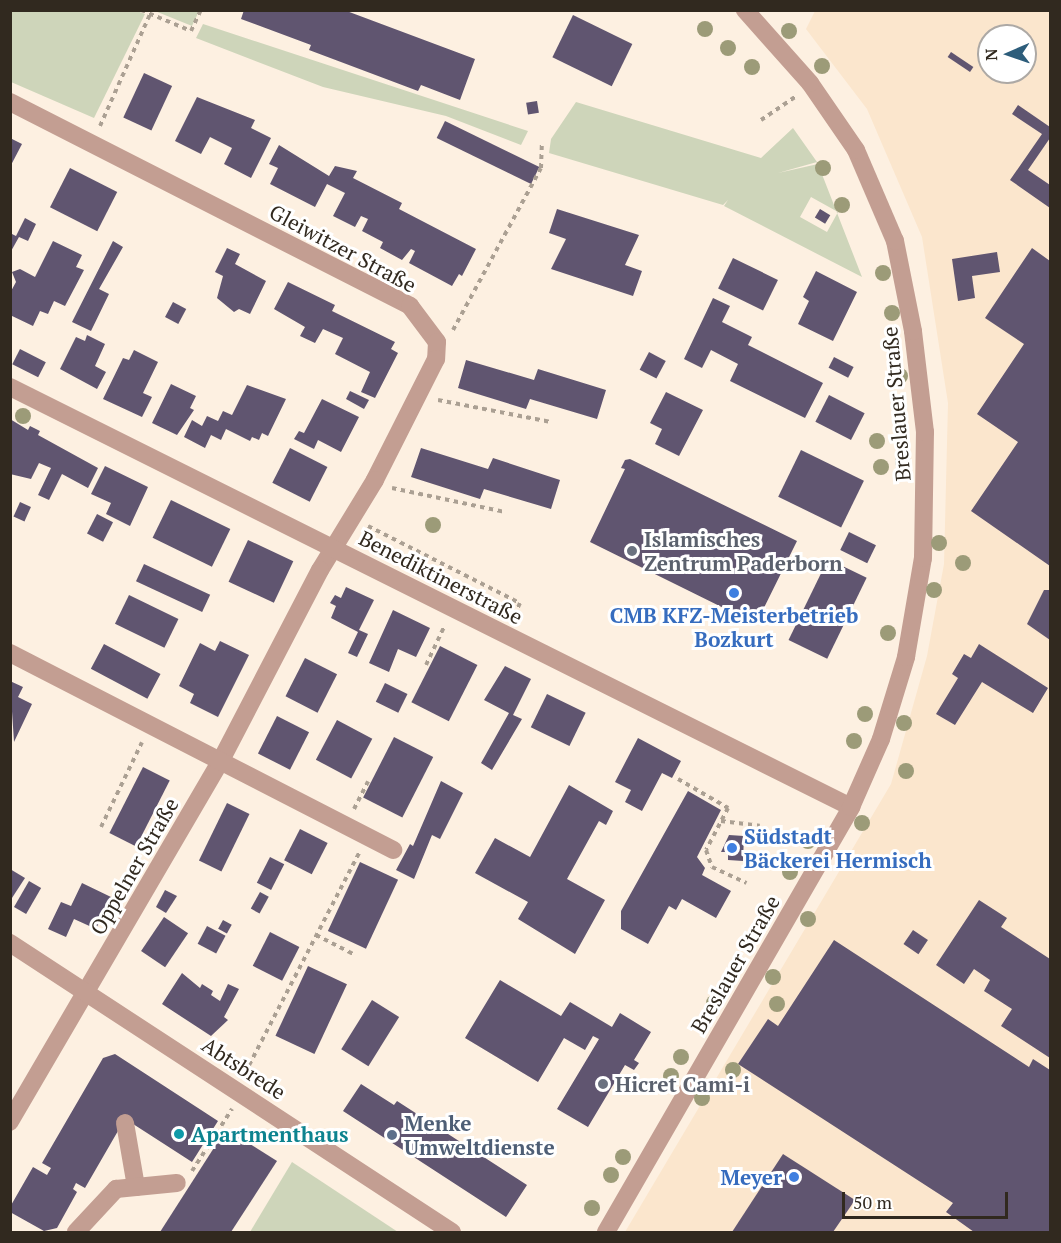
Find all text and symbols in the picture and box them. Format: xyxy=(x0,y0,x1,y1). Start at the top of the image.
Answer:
north arrow xyxy=(977,24,1037,84)
text: N xyxy=(980,48,1002,61)
street label: Gleiwitzer Straße xyxy=(265,199,421,297)
street label: Breslauer Straße xyxy=(877,326,915,482)
street label: Benediktinerstraße xyxy=(355,525,527,629)
place label: Islamisches Zentrum Paderborn xyxy=(644,526,842,576)
marker: Islamisches Zentrum Paderborn xyxy=(625,544,639,558)
marker: CMB KFZ-Meisterbetrieb Bozkurt xyxy=(727,586,741,600)
place label: CMB KFZ-Meisterbetrieb Bozkurt xyxy=(610,602,858,652)
street label: Oppelner Straße xyxy=(85,793,183,939)
place label: Südstadt Bäckerei Hermisch xyxy=(744,823,932,873)
marker: Südstadt Bäckerei Hermisch xyxy=(725,841,739,855)
street label: Breslauer Straße xyxy=(685,891,785,1037)
street label: Abtsbrede xyxy=(197,1032,291,1104)
place label: Hicret Cami-i xyxy=(615,1071,750,1097)
marker: Hicret Cami-i xyxy=(596,1077,610,1091)
place label: Menke Umweltdienste xyxy=(404,1110,555,1160)
place label: Apartmenthaus xyxy=(191,1121,348,1147)
marker: Apartmenthaus xyxy=(172,1127,186,1141)
marker: Menke Umweltdienste xyxy=(385,1128,399,1142)
place label: Meyer xyxy=(720,1164,782,1190)
marker: Meyer xyxy=(787,1170,801,1184)
scale bar xyxy=(845,1180,1012,1218)
text: 50 m xyxy=(853,1190,892,1214)

